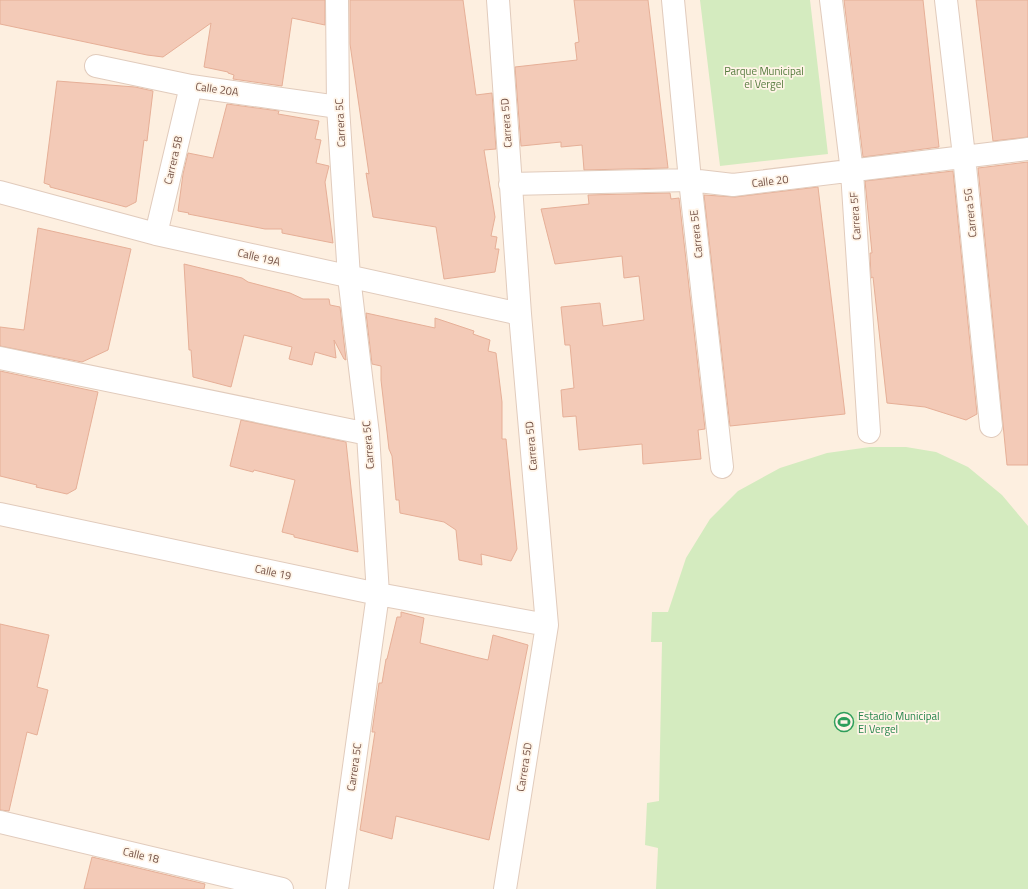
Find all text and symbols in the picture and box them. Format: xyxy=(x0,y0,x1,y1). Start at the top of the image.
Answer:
park label: Parque Municipal el Vergel xyxy=(724,63,804,92)
street label: Calle 20A xyxy=(194,78,240,100)
street label: Carrera 5C xyxy=(331,98,349,148)
street label: Carrera 5D xyxy=(496,98,516,148)
street label: Carrera 5B xyxy=(160,134,186,186)
street label: Calle 20 xyxy=(751,171,789,191)
street label: Carrera 5G xyxy=(959,187,981,238)
street label: Carrera 5F xyxy=(845,191,865,241)
street label: Carrera 5E xyxy=(686,209,706,259)
street label: Calle 19A xyxy=(236,244,282,270)
street label: Carrera 5C xyxy=(358,420,378,470)
street label: Carrera 5D xyxy=(521,421,541,471)
street label: Calle 19 xyxy=(253,560,293,584)
place label: Estadio Municipal El Vergel xyxy=(858,708,939,737)
sports icon: Estadio Municipal El Vergel xyxy=(833,711,855,733)
street label: Carrera 5D xyxy=(512,741,536,793)
street label: Carrera 5C xyxy=(343,742,365,792)
street label: Calle 18 xyxy=(121,843,161,867)

